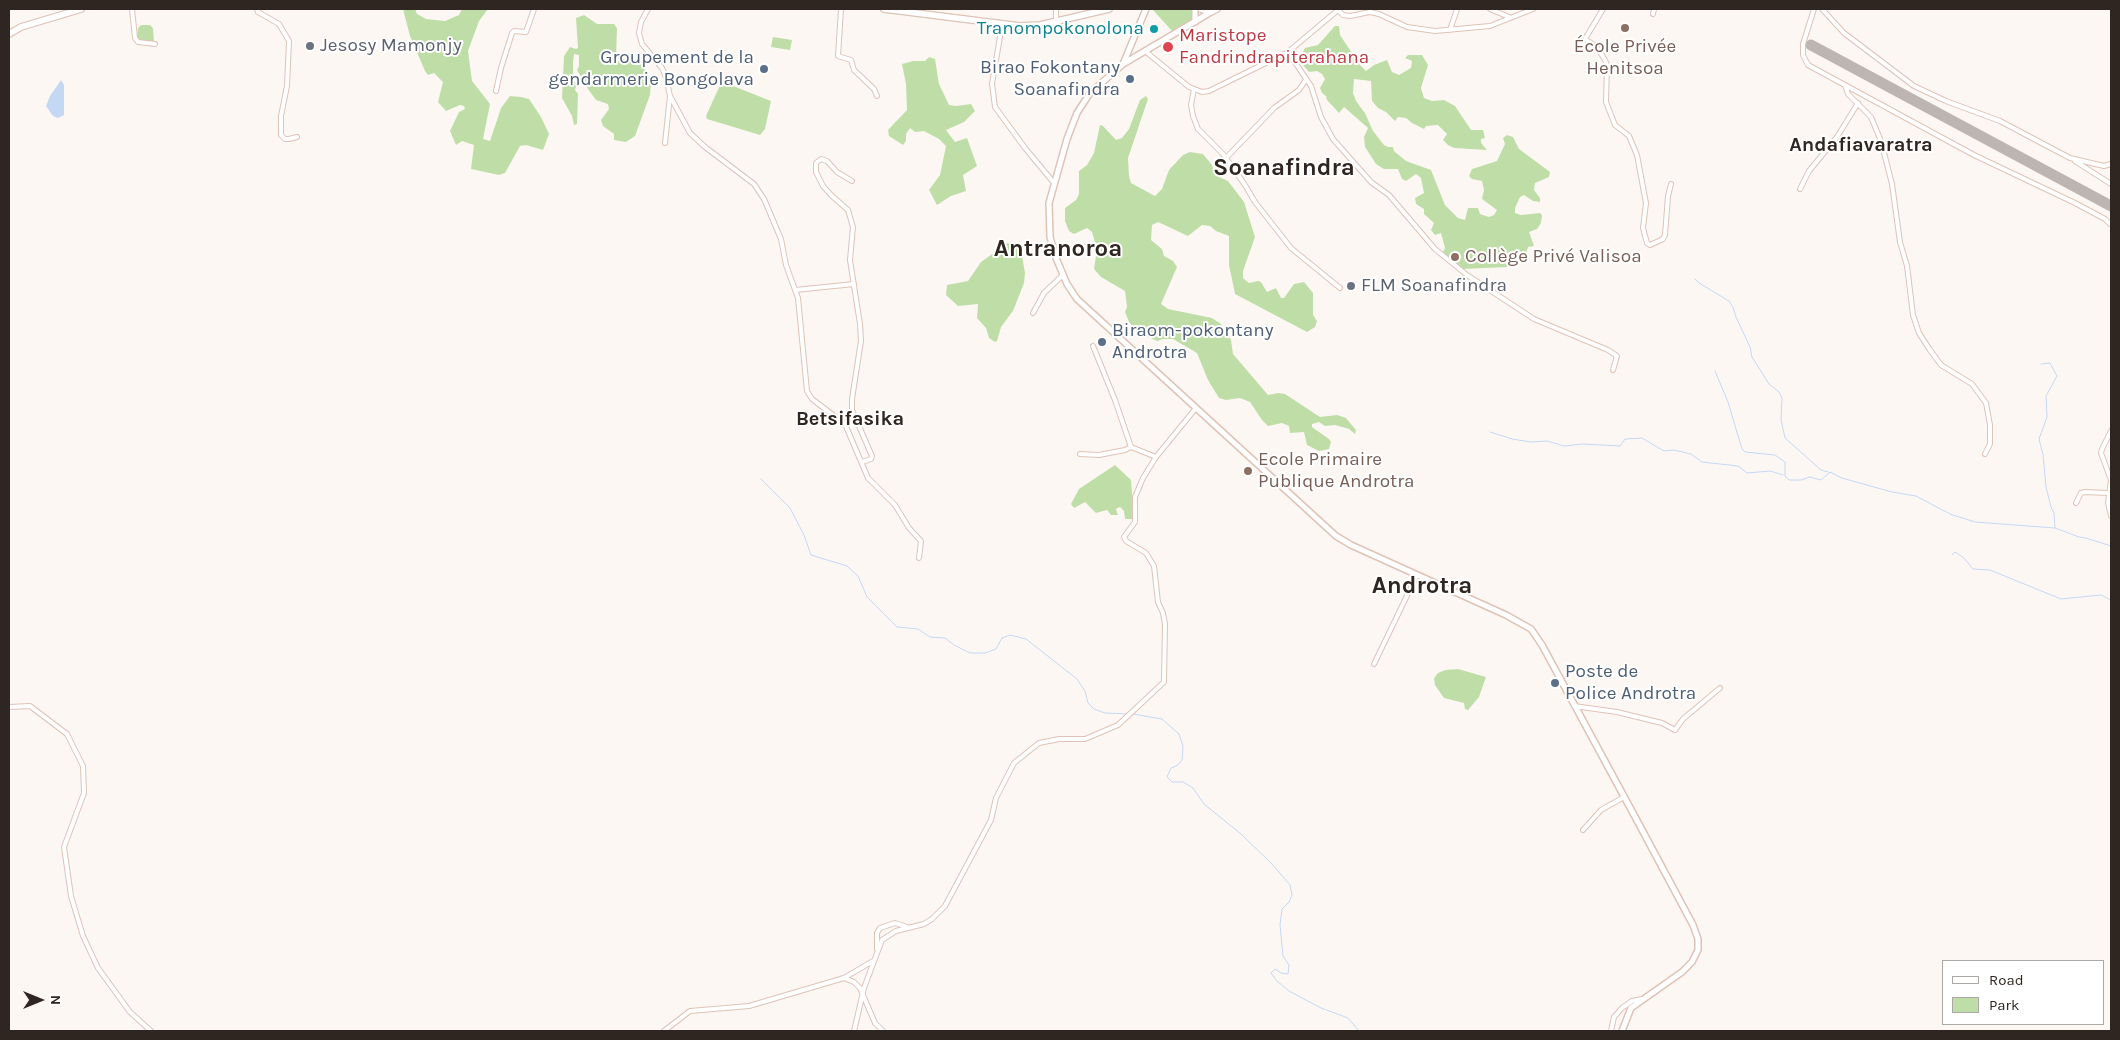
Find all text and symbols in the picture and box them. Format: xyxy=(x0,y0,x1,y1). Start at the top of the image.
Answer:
place label: Tranompokonolona xyxy=(977,18,1144,40)
marker: École Privée Henitsoa xyxy=(1619,22,1631,34)
marker: Tranompokonolona xyxy=(1148,23,1160,35)
place label: Maristope Fandrindrapiterahana xyxy=(1179,25,1369,69)
place label: Jesosy Mamonjy xyxy=(320,35,462,57)
place label: École Privée Henitsoa xyxy=(1574,36,1676,80)
marker: Jesosy Mamonjy xyxy=(304,40,316,52)
marker: Maristope Fandrindrapiterahana xyxy=(1161,40,1175,54)
place label: Groupement de la gendarmerie Bongolava xyxy=(549,47,754,91)
place label: Birao Fokontany Soanafindra xyxy=(980,57,1120,101)
marker: Groupement de la gendarmerie Bongolava xyxy=(758,63,770,75)
marker: Birao Fokontany Soanafindra xyxy=(1124,73,1136,85)
district label: Andafiavaratra xyxy=(1789,133,1933,157)
district label: Soanafindra xyxy=(1213,154,1355,182)
district label: Antranoroa xyxy=(994,235,1122,263)
place label: Collège Privé Valisoa xyxy=(1465,246,1642,268)
marker: Collège Privé Valisoa xyxy=(1449,251,1461,263)
place label: FLM Soanafindra xyxy=(1361,275,1507,297)
marker: FLM Soanafindra xyxy=(1345,280,1357,292)
place label: Biraom-pokontany Androtra xyxy=(1112,320,1274,364)
marker: Biraom-pokontany Androtra xyxy=(1096,336,1108,348)
district label: Betsifasika xyxy=(796,407,904,431)
place label: Ecole Primaire Publique Androtra xyxy=(1258,449,1415,493)
marker: Ecole Primaire Publique Androtra xyxy=(1242,465,1254,477)
district label: Androtra xyxy=(1372,572,1472,600)
place label: Poste de Police Androtra xyxy=(1565,661,1696,705)
marker: Poste de Police Androtra xyxy=(1549,677,1561,689)
legend xyxy=(1942,960,2105,1025)
text: Road xyxy=(1989,971,2024,989)
north arrow xyxy=(15,975,65,1025)
text: N xyxy=(47,995,64,1005)
text: Park xyxy=(1989,996,2019,1014)

